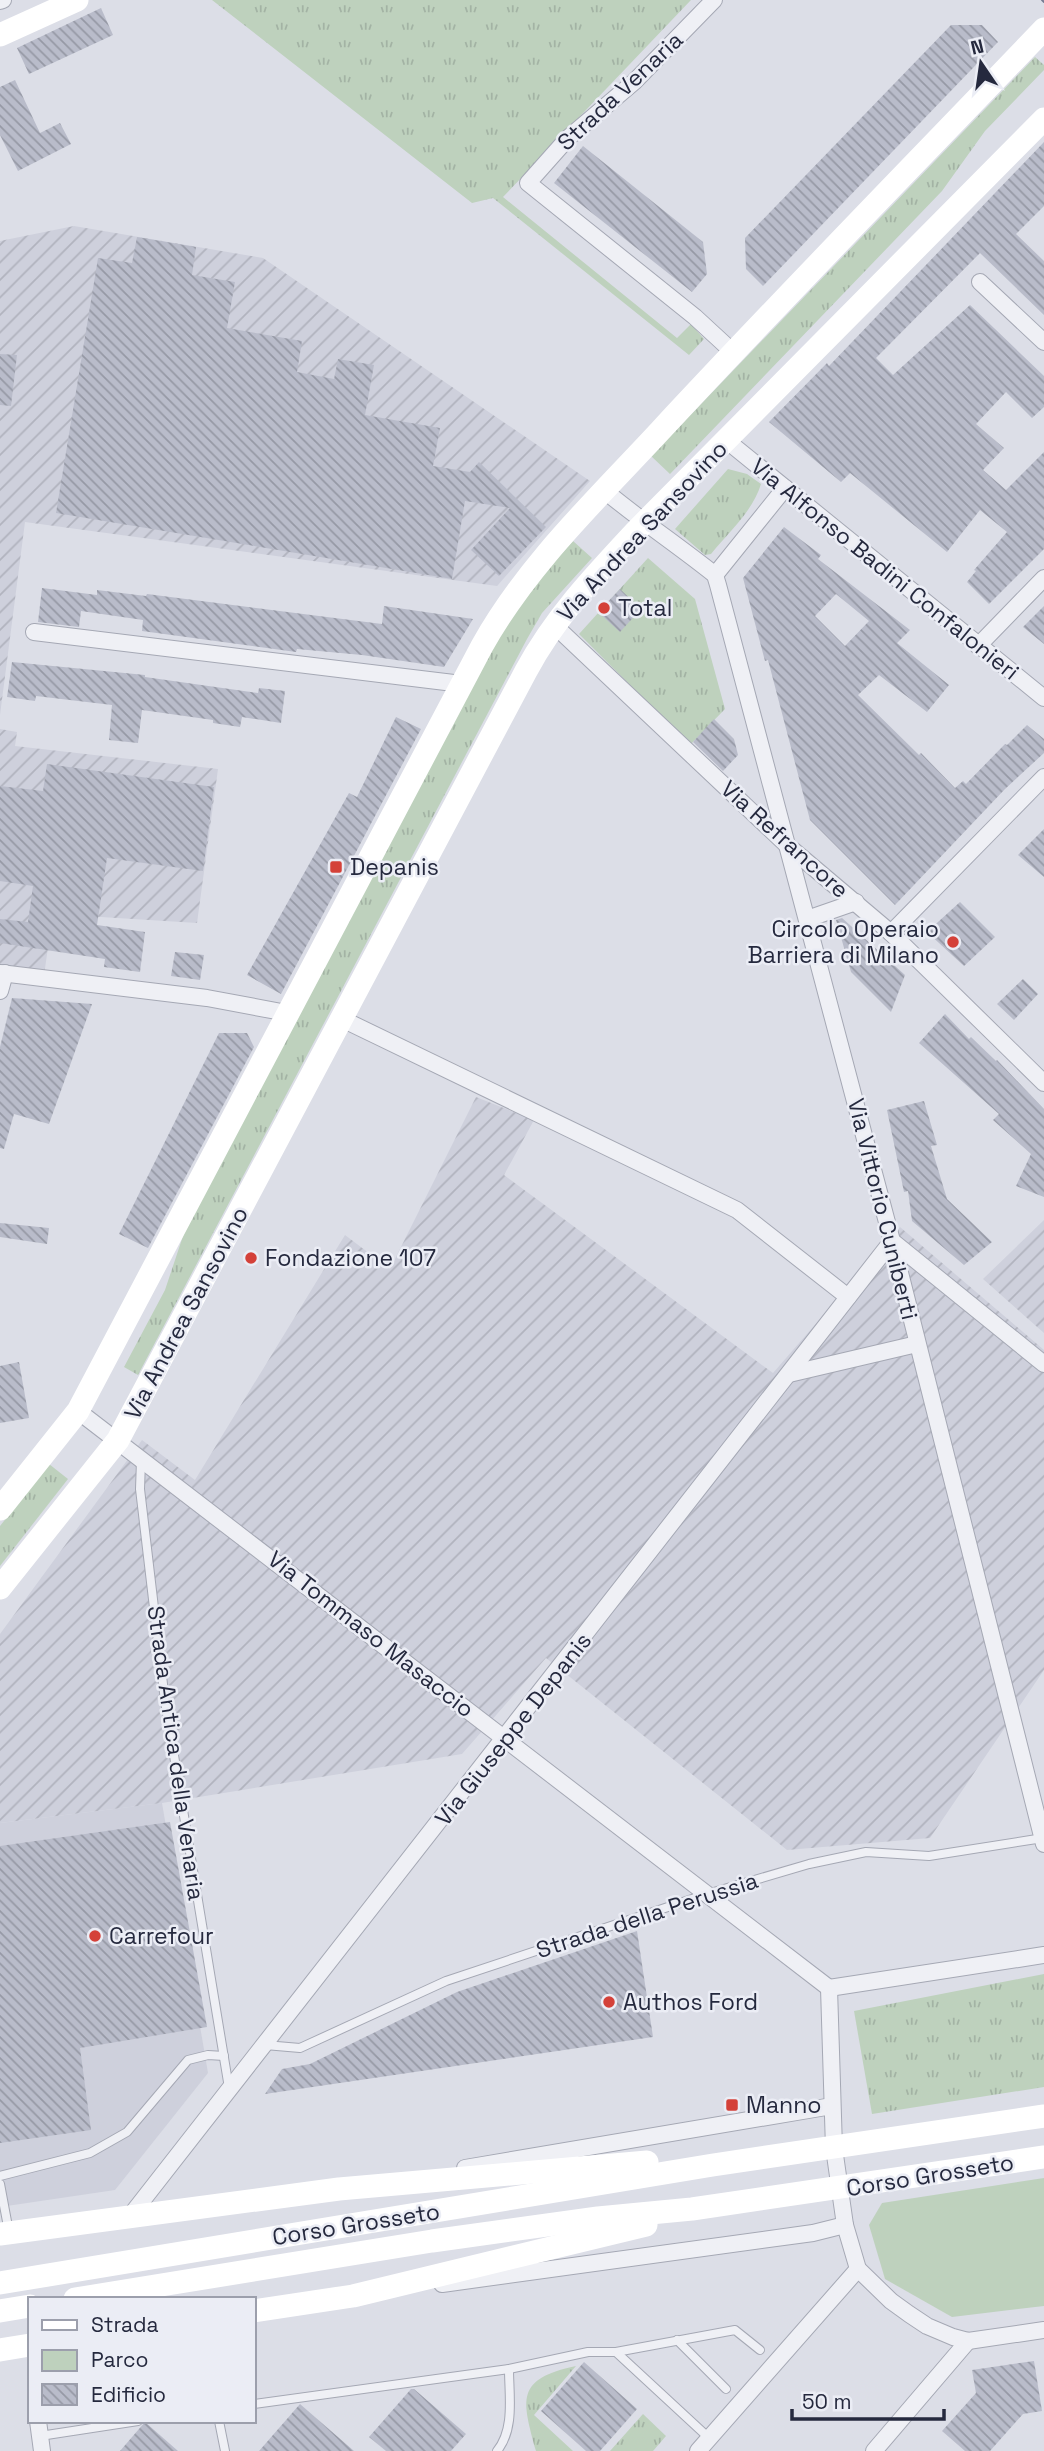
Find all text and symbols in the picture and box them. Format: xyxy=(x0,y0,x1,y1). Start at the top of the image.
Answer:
street label: Strada Venaria xyxy=(551,25,689,157)
north arrow xyxy=(946,28,1016,98)
text: N xyxy=(968,33,986,61)
street label: Via Andrea Sansovino xyxy=(550,434,734,628)
street label: Via Alfonso Badini Confalonieri xyxy=(745,451,1025,687)
place label: Total xyxy=(618,593,672,623)
marker: Total xyxy=(596,600,612,616)
street label: Via Refrancore xyxy=(715,774,855,904)
place label: Depanis xyxy=(350,852,439,882)
marker: Depanis xyxy=(328,859,344,875)
place label: Circolo Operaio Barriera di Milano xyxy=(748,914,939,970)
marker: Circolo Operaio Barriera di Milano xyxy=(945,934,961,950)
street label: Via Vittorio Cuniberti xyxy=(841,1095,925,1323)
street label: Via Andrea Sansovino xyxy=(117,1201,255,1425)
place label: Fondazione 107 xyxy=(265,1243,436,1273)
marker: Fondazione 107 xyxy=(243,1250,259,1266)
street label: Via Tommaso Masaccio xyxy=(262,1544,480,1724)
street label: Strada Antica della Venaria xyxy=(140,1604,212,1902)
street label: Via Giuseppe Depanis xyxy=(428,1626,598,1832)
street label: Strada della Perussia xyxy=(532,1865,762,1965)
place label: Carrefour xyxy=(109,1921,214,1951)
marker: Carrefour xyxy=(87,1928,103,1944)
place label: Authos Ford xyxy=(623,1987,758,2017)
marker: Authos Ford xyxy=(601,1994,617,2010)
place label: Manno xyxy=(746,2090,822,2120)
marker: Manno xyxy=(724,2097,740,2113)
street label: Corso Grosseto xyxy=(844,2147,1016,2203)
street label: Corso Grosseto xyxy=(270,2196,442,2252)
legend xyxy=(28,2297,256,2423)
text: Strada xyxy=(91,2311,158,2338)
text: Parco xyxy=(91,2346,149,2373)
scale bar xyxy=(792,2378,944,2422)
text: Edificio xyxy=(91,2381,166,2408)
text: 50 m xyxy=(802,2388,852,2415)

